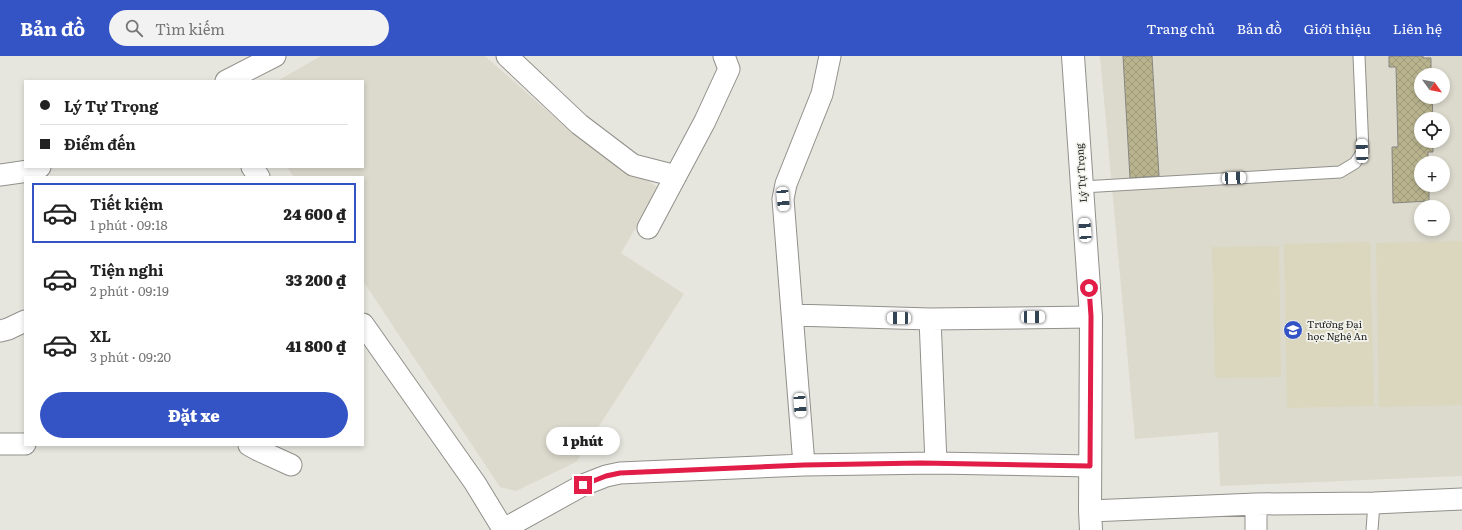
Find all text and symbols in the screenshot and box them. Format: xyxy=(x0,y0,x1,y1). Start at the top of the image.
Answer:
search box xyxy=(109,10,389,46)
text: Bản đồ xyxy=(20,14,85,42)
icon: search xyxy=(123,17,145,39)
text: Tìm kiếm xyxy=(155,17,225,40)
text: Trang chủ xyxy=(1146,18,1215,38)
text: Bản đồ xyxy=(1237,18,1282,38)
text: Giới thiệu xyxy=(1304,18,1371,38)
text: Liên hệ xyxy=(1393,18,1442,38)
north arrow xyxy=(1414,68,1450,104)
map controls xyxy=(1414,68,1450,236)
text: Lý Tự Trọng xyxy=(64,94,158,117)
button: locate xyxy=(1414,112,1450,148)
text: Điểm đến xyxy=(64,132,136,155)
car xyxy=(1356,139,1368,163)
street label: Lý Tự Trọng xyxy=(1071,143,1090,203)
button: + xyxy=(1414,156,1450,192)
car xyxy=(1222,171,1246,185)
car xyxy=(776,187,790,211)
text: Tiết kiệm xyxy=(90,192,163,215)
icon: car xyxy=(42,195,78,231)
button: − xyxy=(1414,200,1450,236)
text: 24 600 ₫ xyxy=(284,202,346,225)
text: 1 phút · 09:18 xyxy=(90,215,168,234)
car xyxy=(1078,218,1092,242)
text: Tiện nghi xyxy=(90,258,164,281)
icon: car xyxy=(42,261,78,297)
text: 33 200 ₫ xyxy=(285,268,346,291)
route start xyxy=(1080,279,1098,297)
text: 2 phút · 09:19 xyxy=(90,281,169,300)
car xyxy=(1021,311,1045,323)
car xyxy=(887,312,911,324)
place label: Trường Đại học Nghệ An xyxy=(1307,316,1368,343)
school or university icon: Trường Đại học Nghệ An xyxy=(1282,319,1304,341)
text: XL xyxy=(90,324,111,347)
icon: car xyxy=(42,327,78,363)
text: 41 800 ₫ xyxy=(286,334,346,357)
text: 3 phút · 09:20 xyxy=(90,347,171,366)
button: Đặt xe xyxy=(40,392,348,438)
car xyxy=(793,393,807,417)
callout: 1 phút xyxy=(546,427,620,455)
text: 1 phút xyxy=(563,431,603,450)
route end xyxy=(574,476,592,494)

